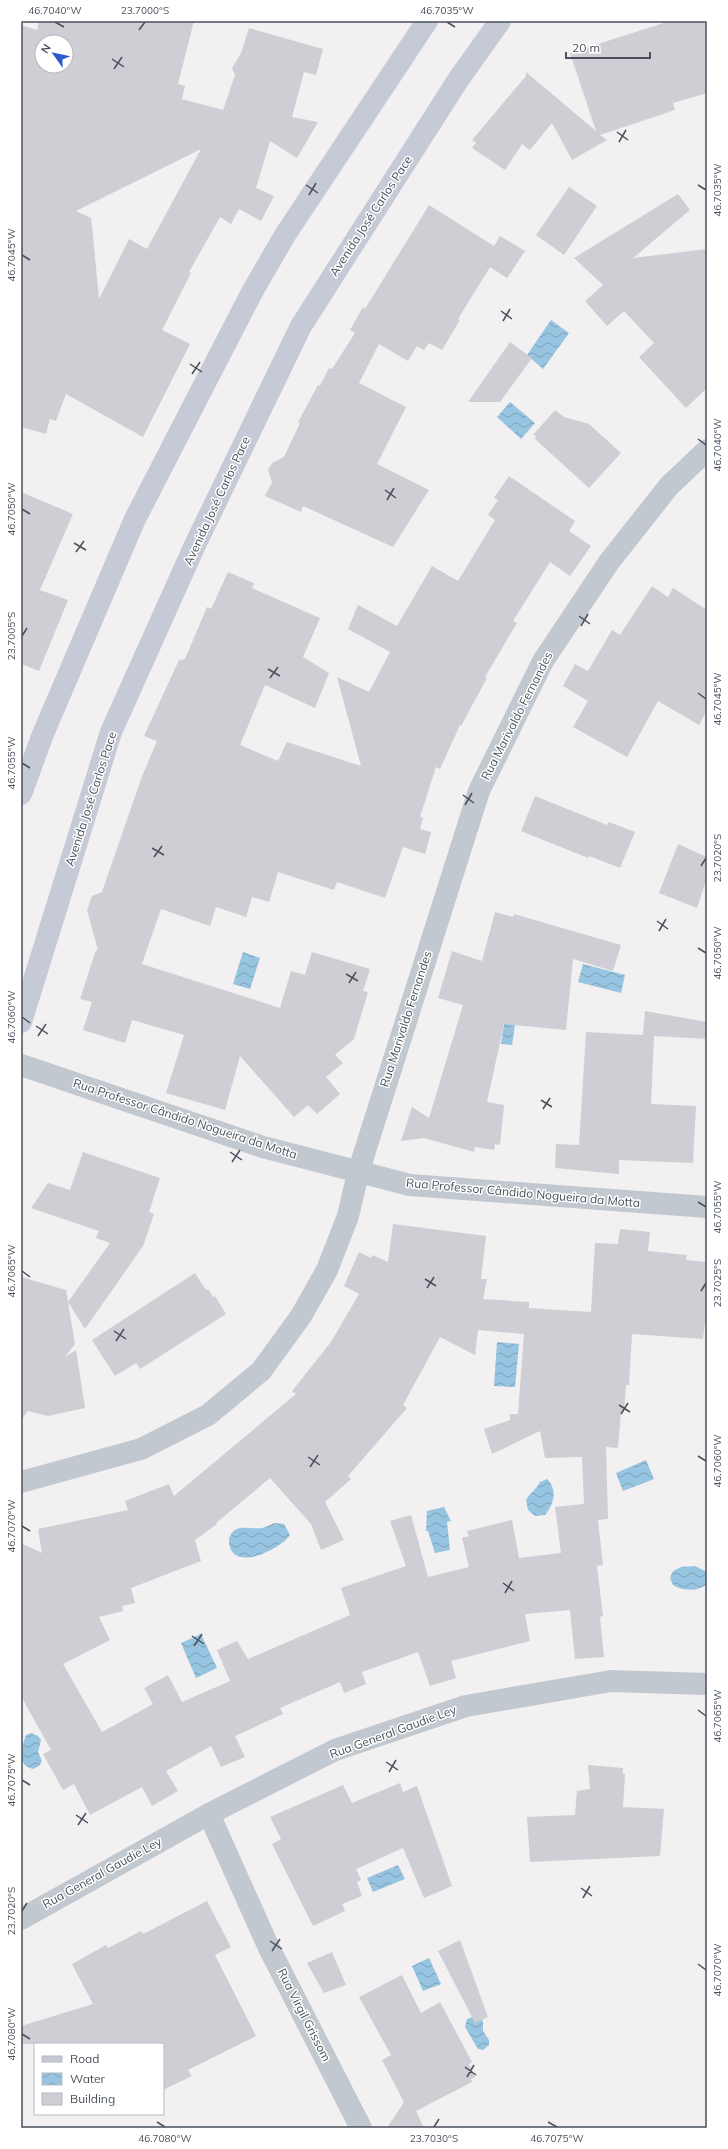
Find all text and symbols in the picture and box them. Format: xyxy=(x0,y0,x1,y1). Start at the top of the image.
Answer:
text: 46.7040°W xyxy=(28,4,82,17)
text: 23.7000°S xyxy=(121,4,169,17)
text: 46.7035°W xyxy=(420,4,474,17)
north arrow xyxy=(34,34,74,74)
scale bar xyxy=(566,34,650,60)
text: 20 m xyxy=(572,40,600,55)
text: N xyxy=(37,41,54,56)
street label: Avenida José Carlos Pace xyxy=(326,153,415,279)
text: 46.7035°W xyxy=(711,163,724,217)
text: 46.7045°W xyxy=(5,228,18,282)
text: 46.7040°W xyxy=(711,418,724,472)
street label: Avenida José Carlos Pace xyxy=(180,434,253,568)
text: 46.7050°W xyxy=(5,482,18,536)
text: 23.7005°S xyxy=(5,612,18,660)
street label: Rua Marivaldo Fernandes xyxy=(478,649,556,782)
text: 46.7045°W xyxy=(711,672,724,726)
street label: Avenida José Carlos Pace xyxy=(62,730,119,868)
text: 46.7055°W xyxy=(5,736,18,790)
text: 23.7020°S xyxy=(711,834,724,882)
text: 46.7050°W xyxy=(711,926,724,980)
street label: Rua Marivaldo Fernandes xyxy=(376,949,435,1089)
text: 46.7060°W xyxy=(5,990,18,1044)
street label: Rua Professor Cândido Nogueira da Motta xyxy=(71,1075,299,1162)
street label: Rua Professor Cândido Nogueira da Motta xyxy=(405,1175,641,1210)
text: 46.7055°W xyxy=(711,1180,724,1234)
text: 46.7065°W xyxy=(5,1244,18,1298)
text: 23.7025°S xyxy=(711,1259,724,1307)
text: 46.7060°W xyxy=(711,1434,724,1488)
text: 46.7070°W xyxy=(5,1499,18,1553)
text: 46.7065°W xyxy=(711,1689,724,1743)
street label: Rua General Gaudie Ley xyxy=(327,1701,459,1761)
text: 46.7075°W xyxy=(5,1753,18,1807)
street label: Rua General Gaudie Ley xyxy=(40,1833,164,1912)
text: 23.7020°S xyxy=(5,1887,18,1935)
text: 46.7070°W xyxy=(711,1943,724,1997)
street label: Rua Virgil Grissom xyxy=(275,1966,334,2064)
text: 46.7080°W xyxy=(5,2007,18,2061)
legend xyxy=(34,2043,164,2115)
text: Road xyxy=(70,2051,99,2066)
text: Water xyxy=(70,2071,106,2086)
text: Building xyxy=(70,2091,115,2106)
text: 46.7080°W xyxy=(138,2132,192,2145)
text: 23.7030°S xyxy=(410,2132,458,2145)
text: 46.7075°W xyxy=(530,2132,584,2145)

